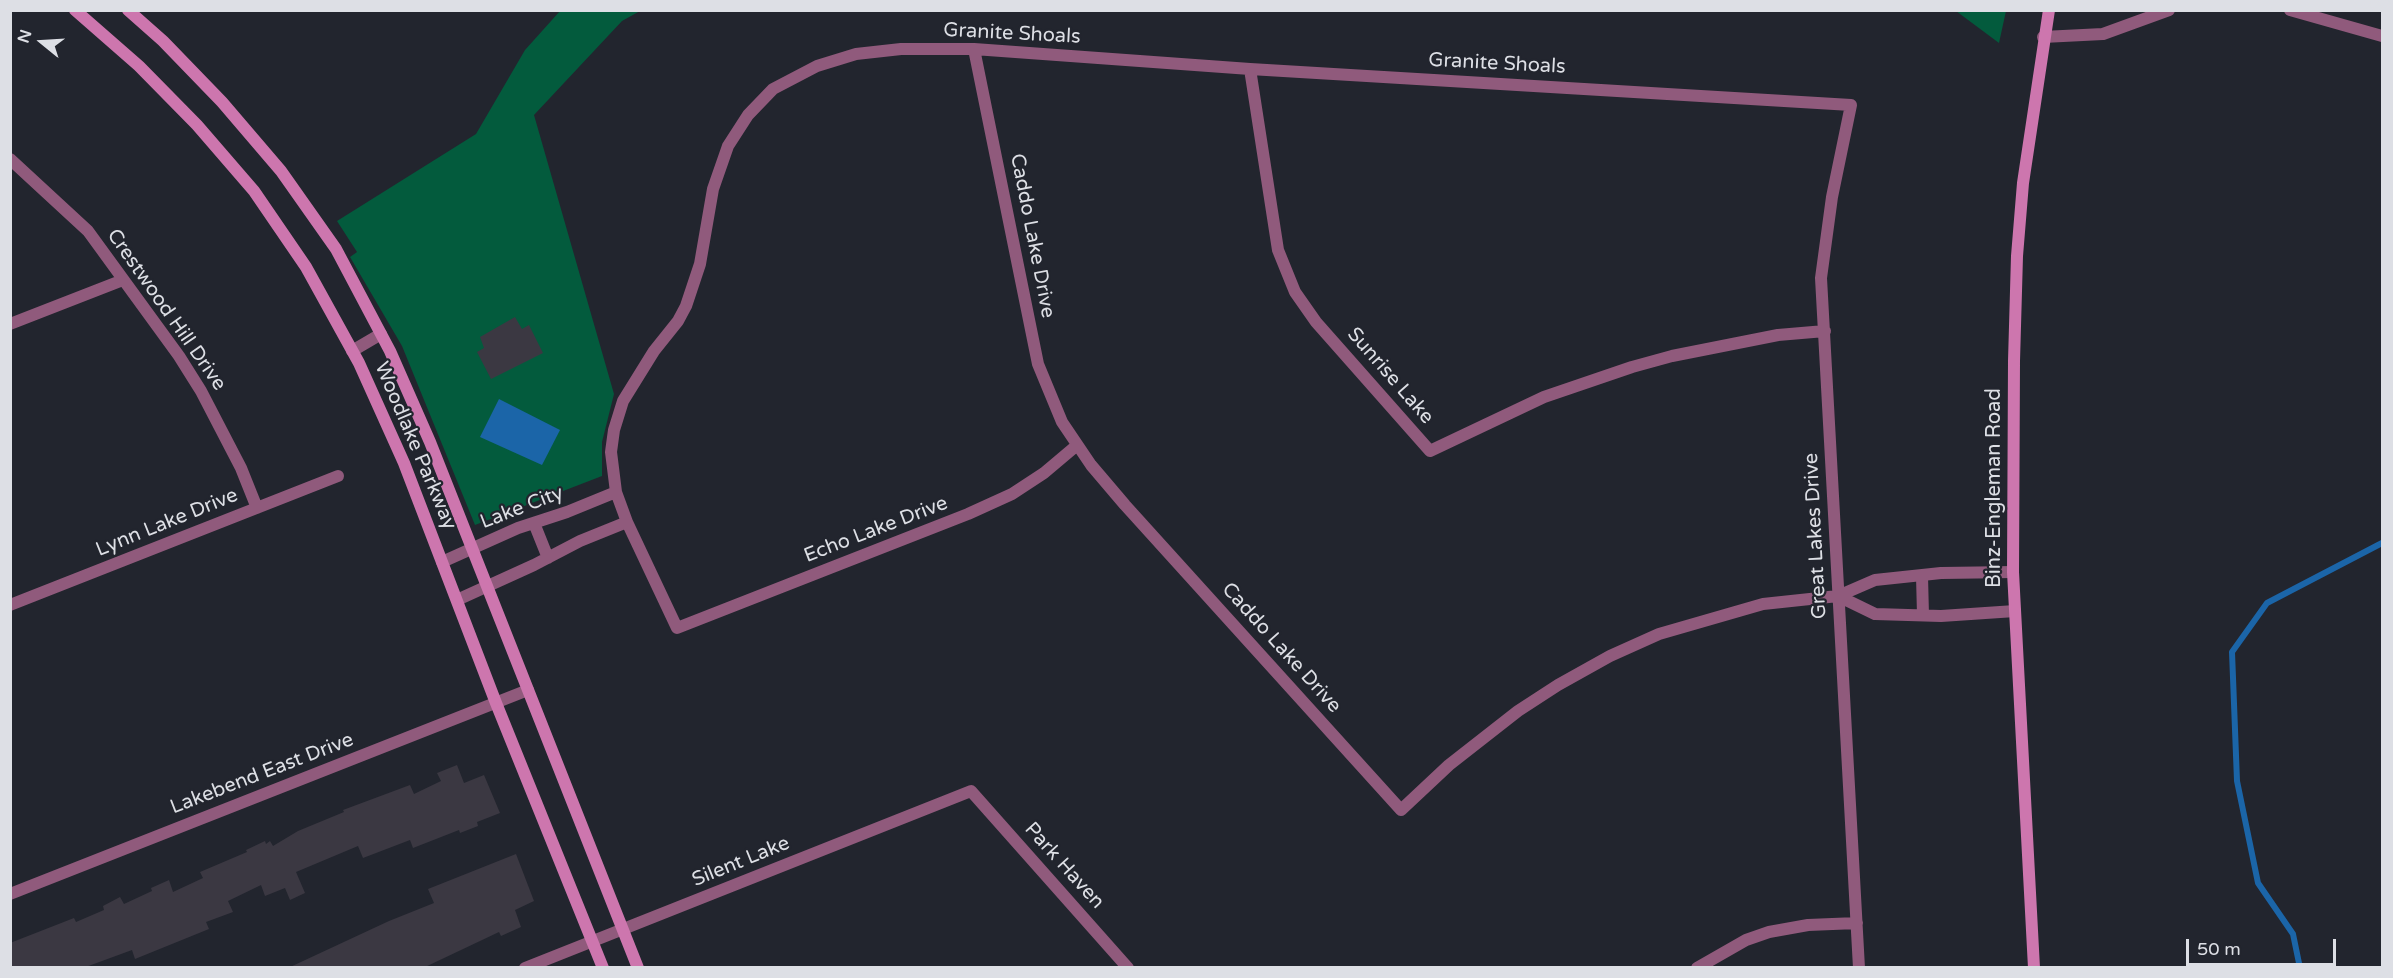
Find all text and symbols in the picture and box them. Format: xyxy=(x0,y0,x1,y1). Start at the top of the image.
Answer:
north arrow xyxy=(12,12,72,72)
street label: Granite Shoals xyxy=(943,18,1081,50)
text: N xyxy=(13,27,36,46)
street label: Granite Shoals xyxy=(1428,48,1566,80)
street label: Caddo Lake Drive xyxy=(1004,152,1060,320)
street label: Crestwood Hill Drive xyxy=(101,225,231,395)
street label: Sunrise Lake xyxy=(1342,323,1438,429)
street label: Woodlake Parkway xyxy=(369,358,461,534)
street label: Binz-Engleman Road xyxy=(1983,388,2007,588)
street label: Great Lakes Drive xyxy=(1800,452,1832,620)
street label: Lake City xyxy=(477,481,567,535)
street label: Lynn Lake Drive xyxy=(92,484,242,562)
street label: Echo Lake Drive xyxy=(801,492,951,568)
street label: Caddo Lake Drive xyxy=(1216,578,1346,718)
street label: Lakebend East Drive xyxy=(167,728,357,820)
street label: Park Haven xyxy=(1019,818,1109,914)
street label: Silent Lake xyxy=(689,832,793,892)
scale bar xyxy=(2189,927,2339,965)
text: 50 m xyxy=(2197,938,2241,960)

